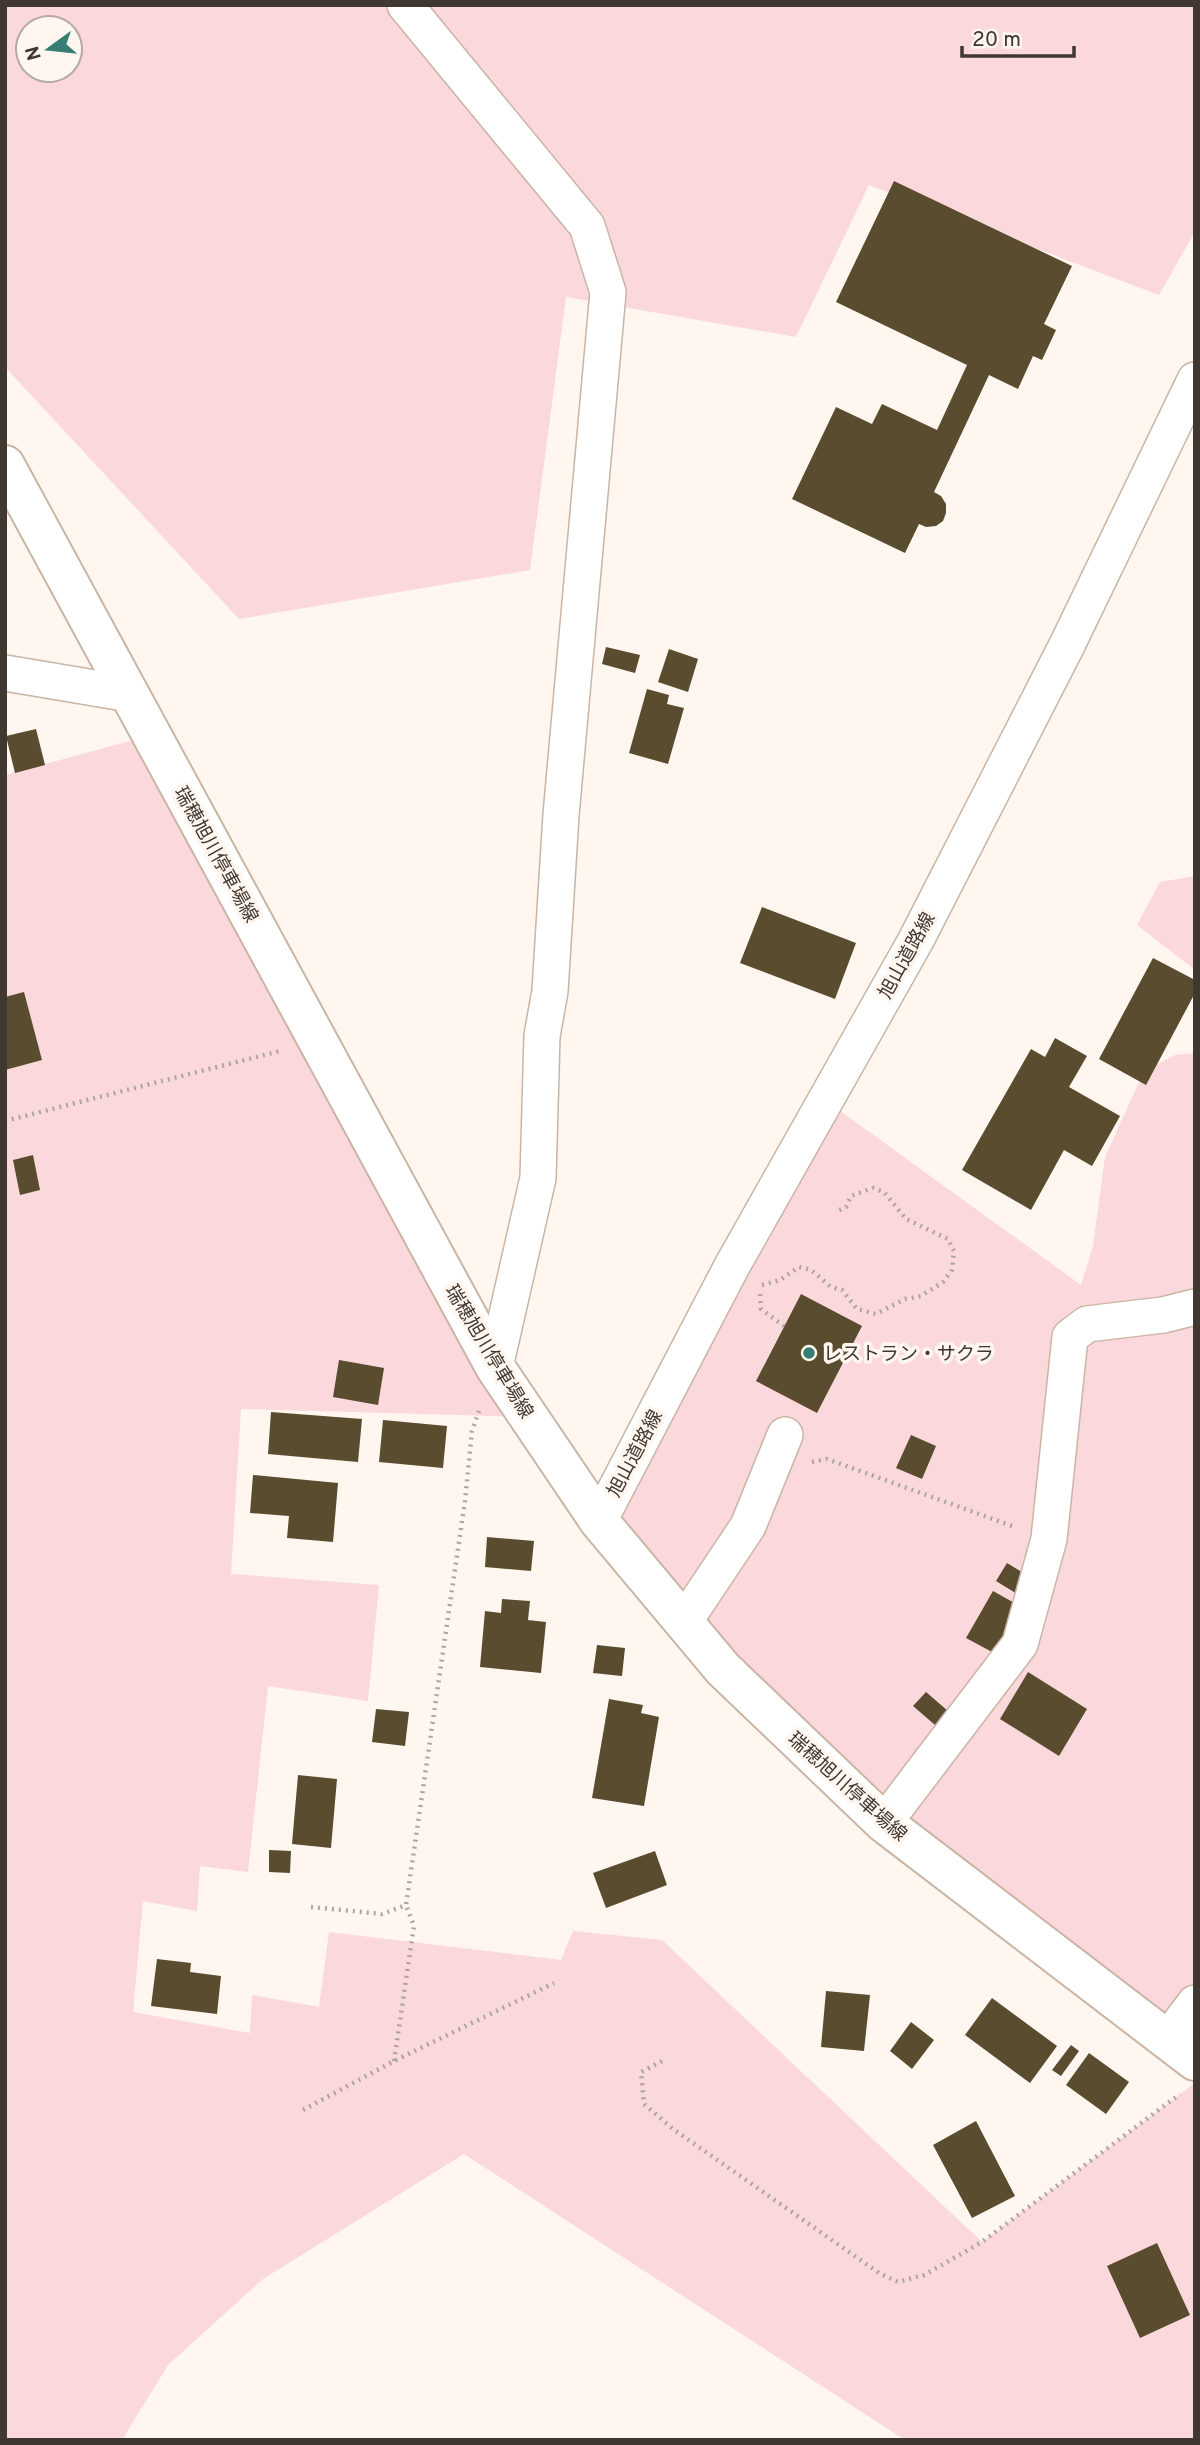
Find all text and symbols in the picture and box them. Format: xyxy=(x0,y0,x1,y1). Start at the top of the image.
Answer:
north arrow xyxy=(14,14,84,84)
scale bar xyxy=(962,14,1074,58)
text: 20 m xyxy=(972,27,1021,54)
text: N xyxy=(21,43,48,63)
street label: 瑞穂旭川停車場線 xyxy=(168,783,263,927)
street label: 旭山道路線 xyxy=(874,909,941,1003)
street label: 瑞穂旭川停車場線 xyxy=(439,1281,538,1423)
place label: レストラン・サクラ xyxy=(823,1343,994,1367)
marker: レストラン・サクラ xyxy=(801,1345,817,1361)
street label: 旭山道路線 xyxy=(603,1406,669,1502)
street label: 瑞穂旭川停車場線 xyxy=(782,1728,911,1847)

